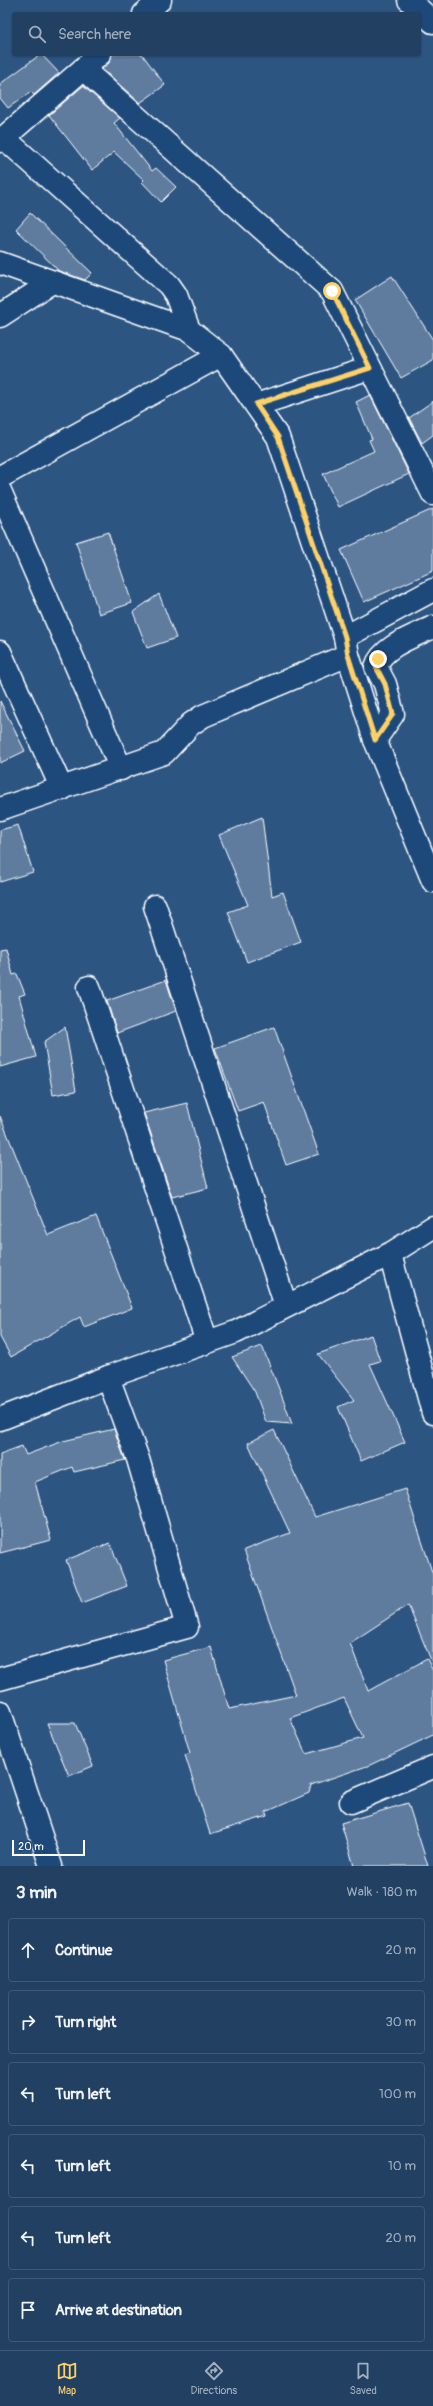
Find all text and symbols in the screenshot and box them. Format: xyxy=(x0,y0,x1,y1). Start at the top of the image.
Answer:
search box xyxy=(12,12,421,56)
icon: search xyxy=(26,23,48,45)
text: Search here xyxy=(58,25,131,44)
route start xyxy=(323,282,341,300)
route end xyxy=(369,650,387,668)
scale bar xyxy=(12,1838,85,1857)
text: 20 m xyxy=(18,1840,44,1853)
text: 3 min xyxy=(16,1882,57,1903)
text: Walk · 180 m xyxy=(347,1884,417,1900)
icon: ahead xyxy=(17,1939,39,1961)
text: Continue xyxy=(55,1941,113,1960)
text: 20 m xyxy=(385,1942,416,1958)
icon: right xyxy=(17,2011,39,2033)
text: Turn right xyxy=(55,2013,116,2032)
text: 30 m xyxy=(386,2014,416,2030)
icon: left xyxy=(17,2083,39,2105)
text: Turn left xyxy=(55,2085,111,2104)
text: 100 m xyxy=(379,2086,416,2102)
icon: left xyxy=(17,2155,39,2177)
text: Turn left xyxy=(55,2157,111,2176)
text: 10 m xyxy=(388,2158,416,2174)
icon: left xyxy=(17,2227,39,2249)
text: Turn left xyxy=(55,2229,111,2248)
text: 20 m xyxy=(385,2230,416,2246)
icon: arrive xyxy=(17,2299,39,2321)
text: Arrive at destination xyxy=(55,2301,182,2320)
tab: Map xyxy=(56,2360,78,2397)
tab: Directions xyxy=(190,2360,237,2397)
tab: Saved xyxy=(350,2360,377,2397)

